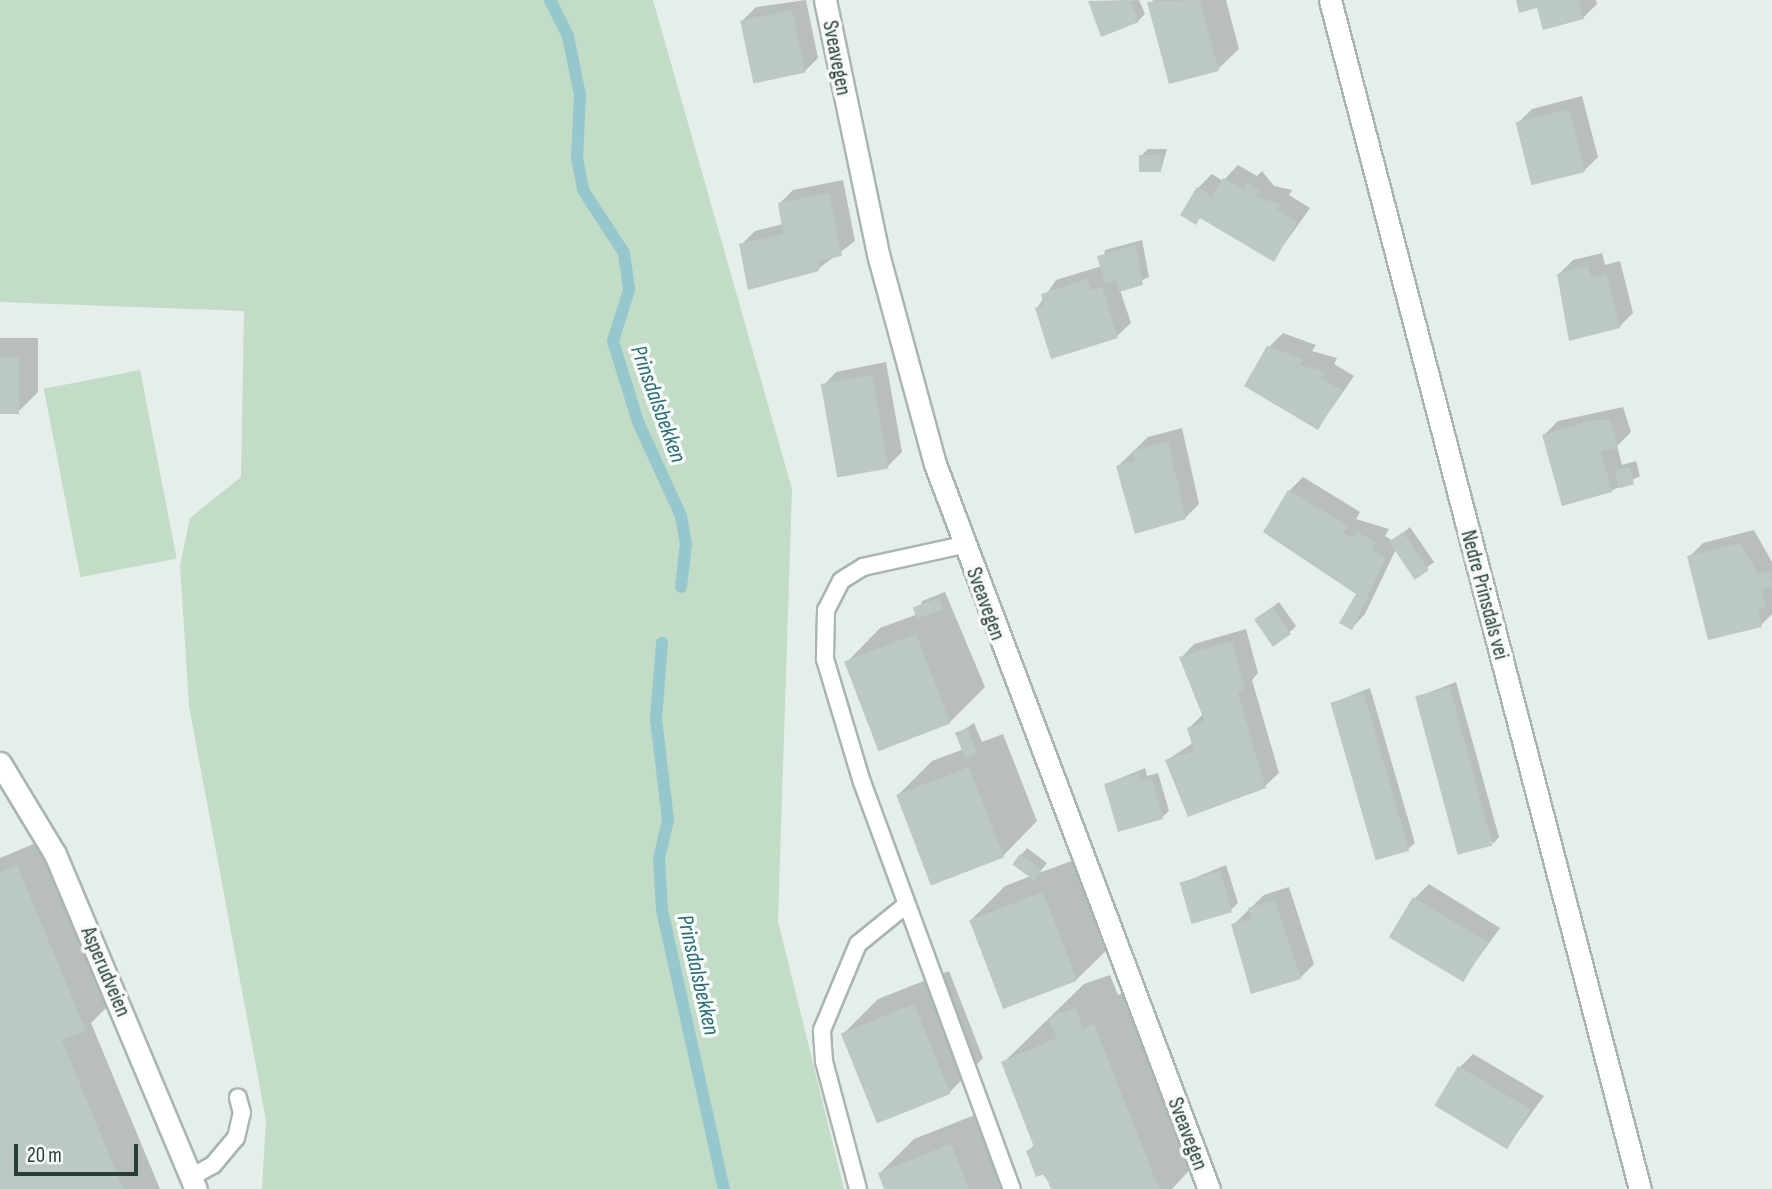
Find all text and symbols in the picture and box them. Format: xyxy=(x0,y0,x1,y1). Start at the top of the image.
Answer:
street label: Sveavegen xyxy=(816,19,856,97)
water label: Prinsdalsbekken xyxy=(624,342,692,466)
street label: Nedre Prinsdals vei xyxy=(1455,528,1513,662)
street label: Sveavegen xyxy=(960,564,1010,644)
water label: Prinsdalsbekken xyxy=(671,912,725,1038)
street label: Asperudveien xyxy=(75,923,135,1021)
street label: Sveavegen xyxy=(1162,1094,1212,1174)
scale bar xyxy=(18,1130,142,1174)
text: 20 m xyxy=(27,1143,62,1168)

